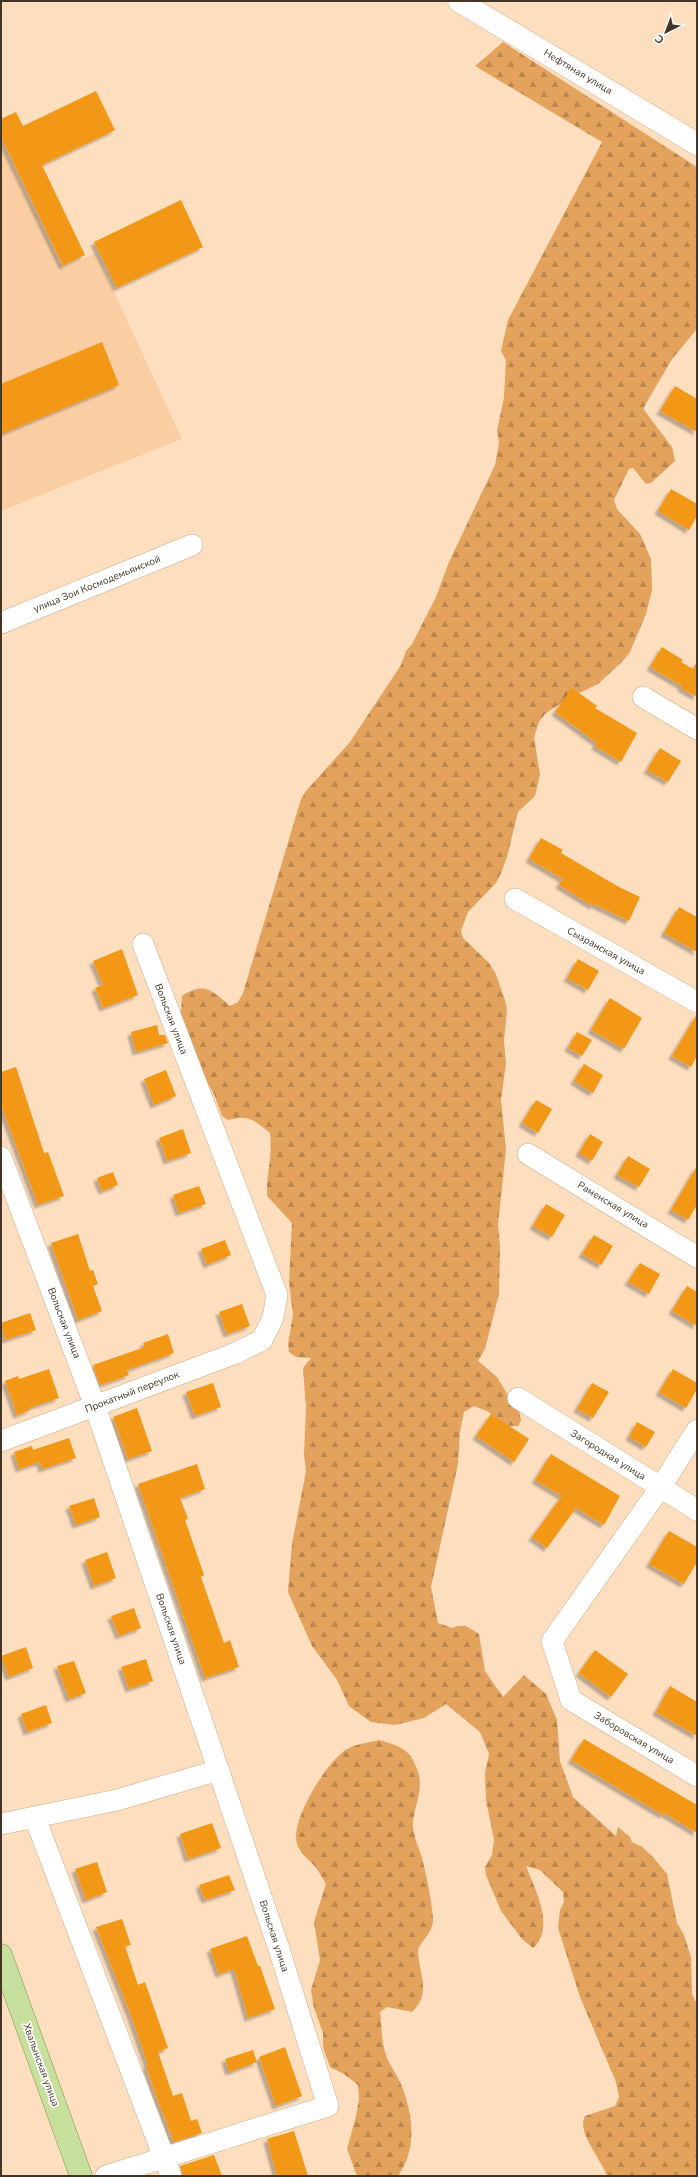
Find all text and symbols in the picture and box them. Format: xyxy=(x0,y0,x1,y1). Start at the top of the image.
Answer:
north arrow xyxy=(646,12,686,52)
text: С xyxy=(651,31,667,47)
street label: Нефтяная улица xyxy=(541,46,615,98)
street label: улица Зои Космодемьянской xyxy=(31,552,163,616)
street label: Сызранская улица xyxy=(564,924,648,978)
street label: Вольская улица xyxy=(151,982,191,1056)
street label: Раменская улица xyxy=(575,1178,651,1232)
street label: Вольская улица xyxy=(44,1286,84,1360)
street label: Прокатный переулок xyxy=(83,1367,182,1416)
street label: Загородная улица xyxy=(568,1426,648,1484)
street label: Вольская улица xyxy=(152,1591,190,1667)
street label: Заборовская улица xyxy=(591,1708,677,1768)
street label: Вольская улица xyxy=(256,1898,292,1974)
street label: Хвалынская улица xyxy=(19,2021,63,2109)

